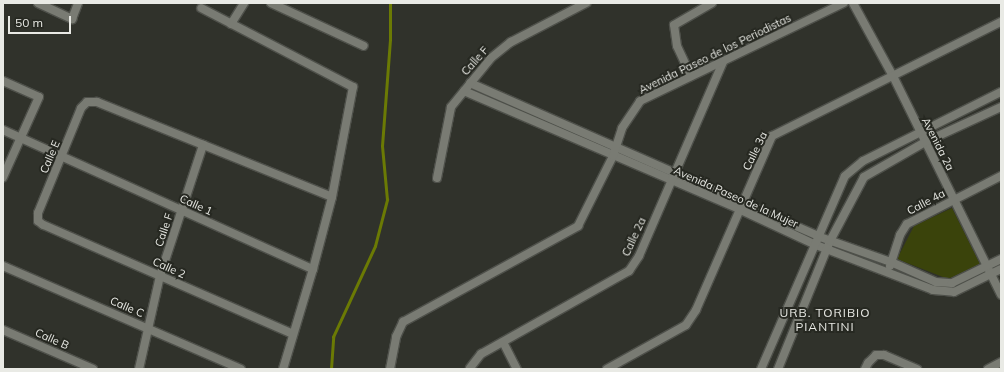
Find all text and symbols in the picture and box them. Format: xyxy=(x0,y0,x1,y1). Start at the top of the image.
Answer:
scale bar xyxy=(10,8,73,34)
street label: Avenida Paseo de los Periodistas xyxy=(637,11,793,97)
text: 50 m xyxy=(15,15,43,30)
street label: Calle F xyxy=(459,44,491,78)
street label: Avenida 2a xyxy=(919,115,957,173)
street label: Calle 3a xyxy=(740,130,770,172)
street label: Calle E xyxy=(37,139,63,175)
street label: Avenida Paseo de la Mujer xyxy=(672,164,800,230)
street label: Calle 4a xyxy=(905,186,947,218)
street label: Calle 1 xyxy=(177,192,215,218)
street label: Calle F xyxy=(152,212,176,248)
street label: Calle 2a xyxy=(619,216,649,258)
street label: Calle 2 xyxy=(150,255,188,281)
street label: Calle C xyxy=(108,294,146,320)
district label: URB. TORIBIO PIANTINI xyxy=(780,306,870,334)
street label: Calle B xyxy=(33,326,71,352)

